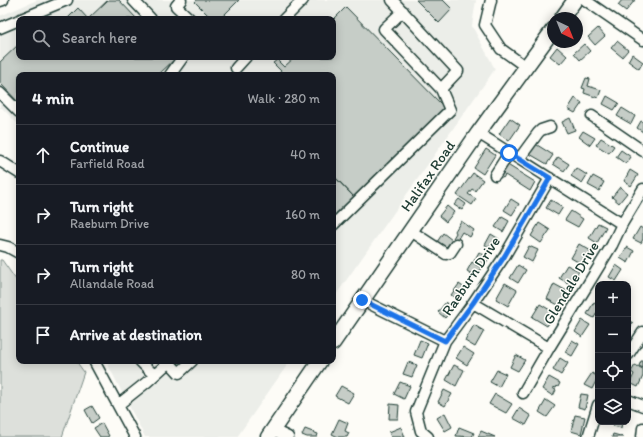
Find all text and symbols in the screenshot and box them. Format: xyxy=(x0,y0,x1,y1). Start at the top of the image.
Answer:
north arrow xyxy=(547,12,583,48)
search box xyxy=(16,16,336,60)
icon: search xyxy=(30,27,52,49)
text: Search here xyxy=(62,29,137,47)
text: 4 min xyxy=(32,88,74,108)
text: Walk · 280 m xyxy=(247,91,320,106)
street label: Halifax Road xyxy=(397,136,460,215)
text: Continue xyxy=(70,138,129,156)
icon: ahead xyxy=(32,144,54,166)
route start xyxy=(500,144,518,162)
text: 40 m xyxy=(290,147,320,162)
text: Farfield Road xyxy=(70,156,145,171)
text: Turn right xyxy=(70,198,134,216)
icon: right xyxy=(32,204,54,226)
text: 160 m xyxy=(285,207,320,222)
text: Raeburn Drive xyxy=(70,216,149,231)
street label: Raeburn Drive xyxy=(438,233,504,319)
street label: Glendale Drive xyxy=(539,238,603,328)
text: Turn right xyxy=(70,258,134,276)
icon: right xyxy=(32,264,54,286)
text: 80 m xyxy=(291,267,320,282)
text: Allandale Road xyxy=(70,276,154,291)
map controls xyxy=(595,281,631,425)
button: + xyxy=(595,281,631,317)
route end xyxy=(353,291,371,309)
button: − xyxy=(595,317,631,353)
icon: arrive xyxy=(32,324,54,346)
text: Arrive at destination xyxy=(70,326,202,344)
button: locate xyxy=(595,353,631,389)
button: layers xyxy=(595,389,631,425)

